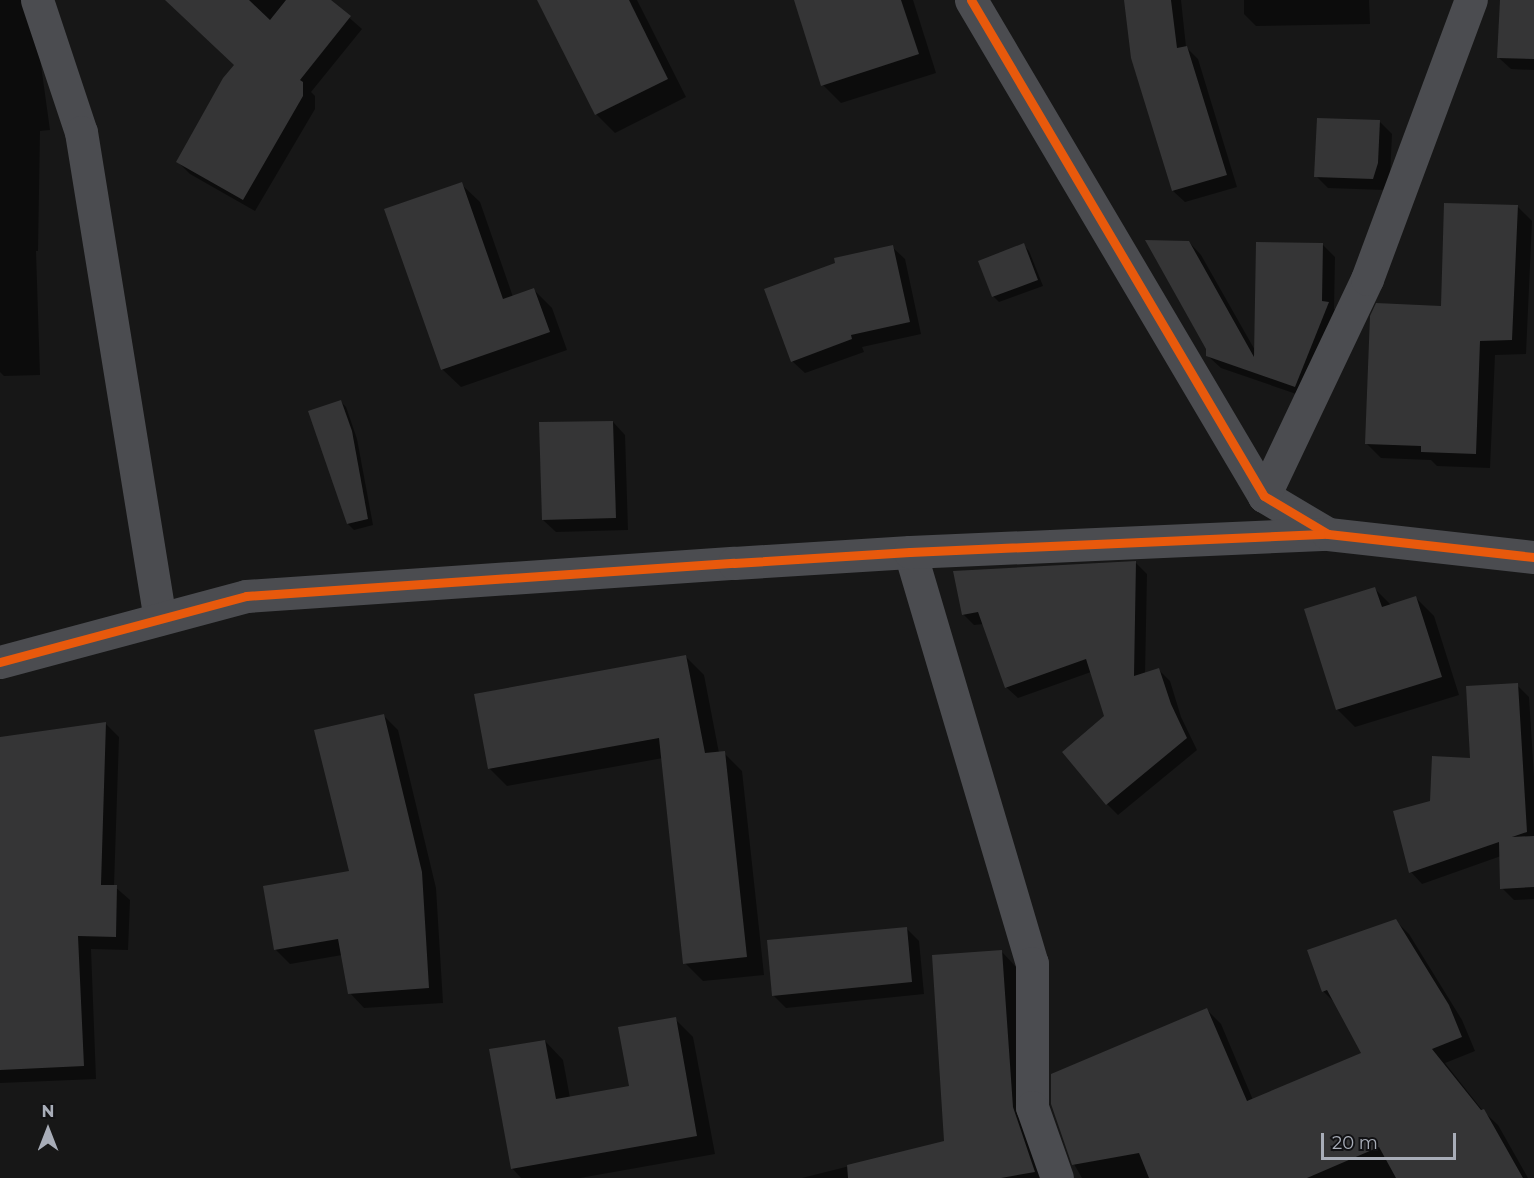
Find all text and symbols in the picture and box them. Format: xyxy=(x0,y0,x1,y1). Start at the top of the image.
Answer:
north arrow xyxy=(18,1100,78,1160)
text: N xyxy=(42,1102,54,1121)
scale bar xyxy=(1324,1121,1459,1159)
text: 20 m xyxy=(1332,1132,1378,1154)

